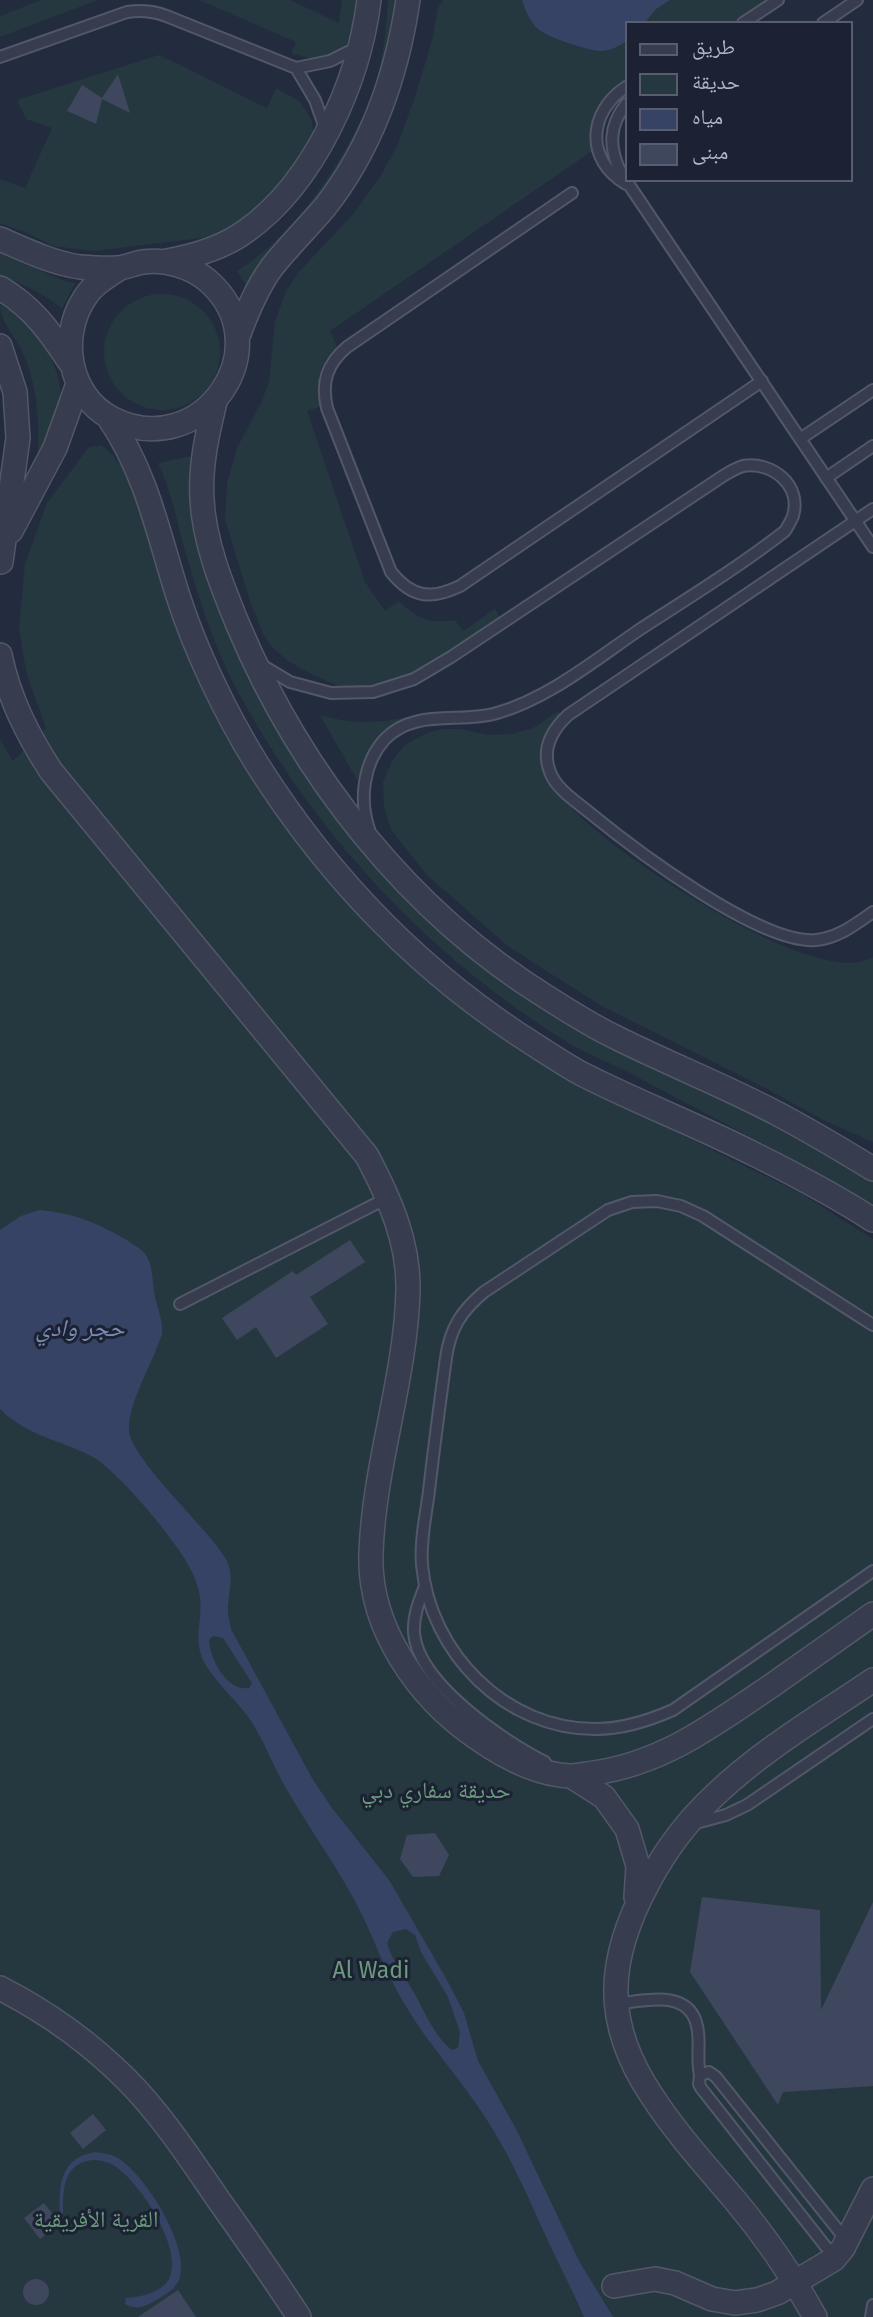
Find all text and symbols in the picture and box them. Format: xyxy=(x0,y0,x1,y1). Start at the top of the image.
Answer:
legend xyxy=(624,21,852,182)
text: طريق xyxy=(692,34,735,60)
text: حديقة xyxy=(692,69,740,95)
text: مياه xyxy=(692,104,723,130)
text: مبنى xyxy=(692,139,728,165)
water label: حجر وادي xyxy=(36,1315,124,1343)
park label: حديقة سفاري دبي xyxy=(361,1778,511,1806)
park label: Al Wadi xyxy=(332,1958,410,1986)
park label: القرية الأفريقية xyxy=(34,2207,158,2235)

